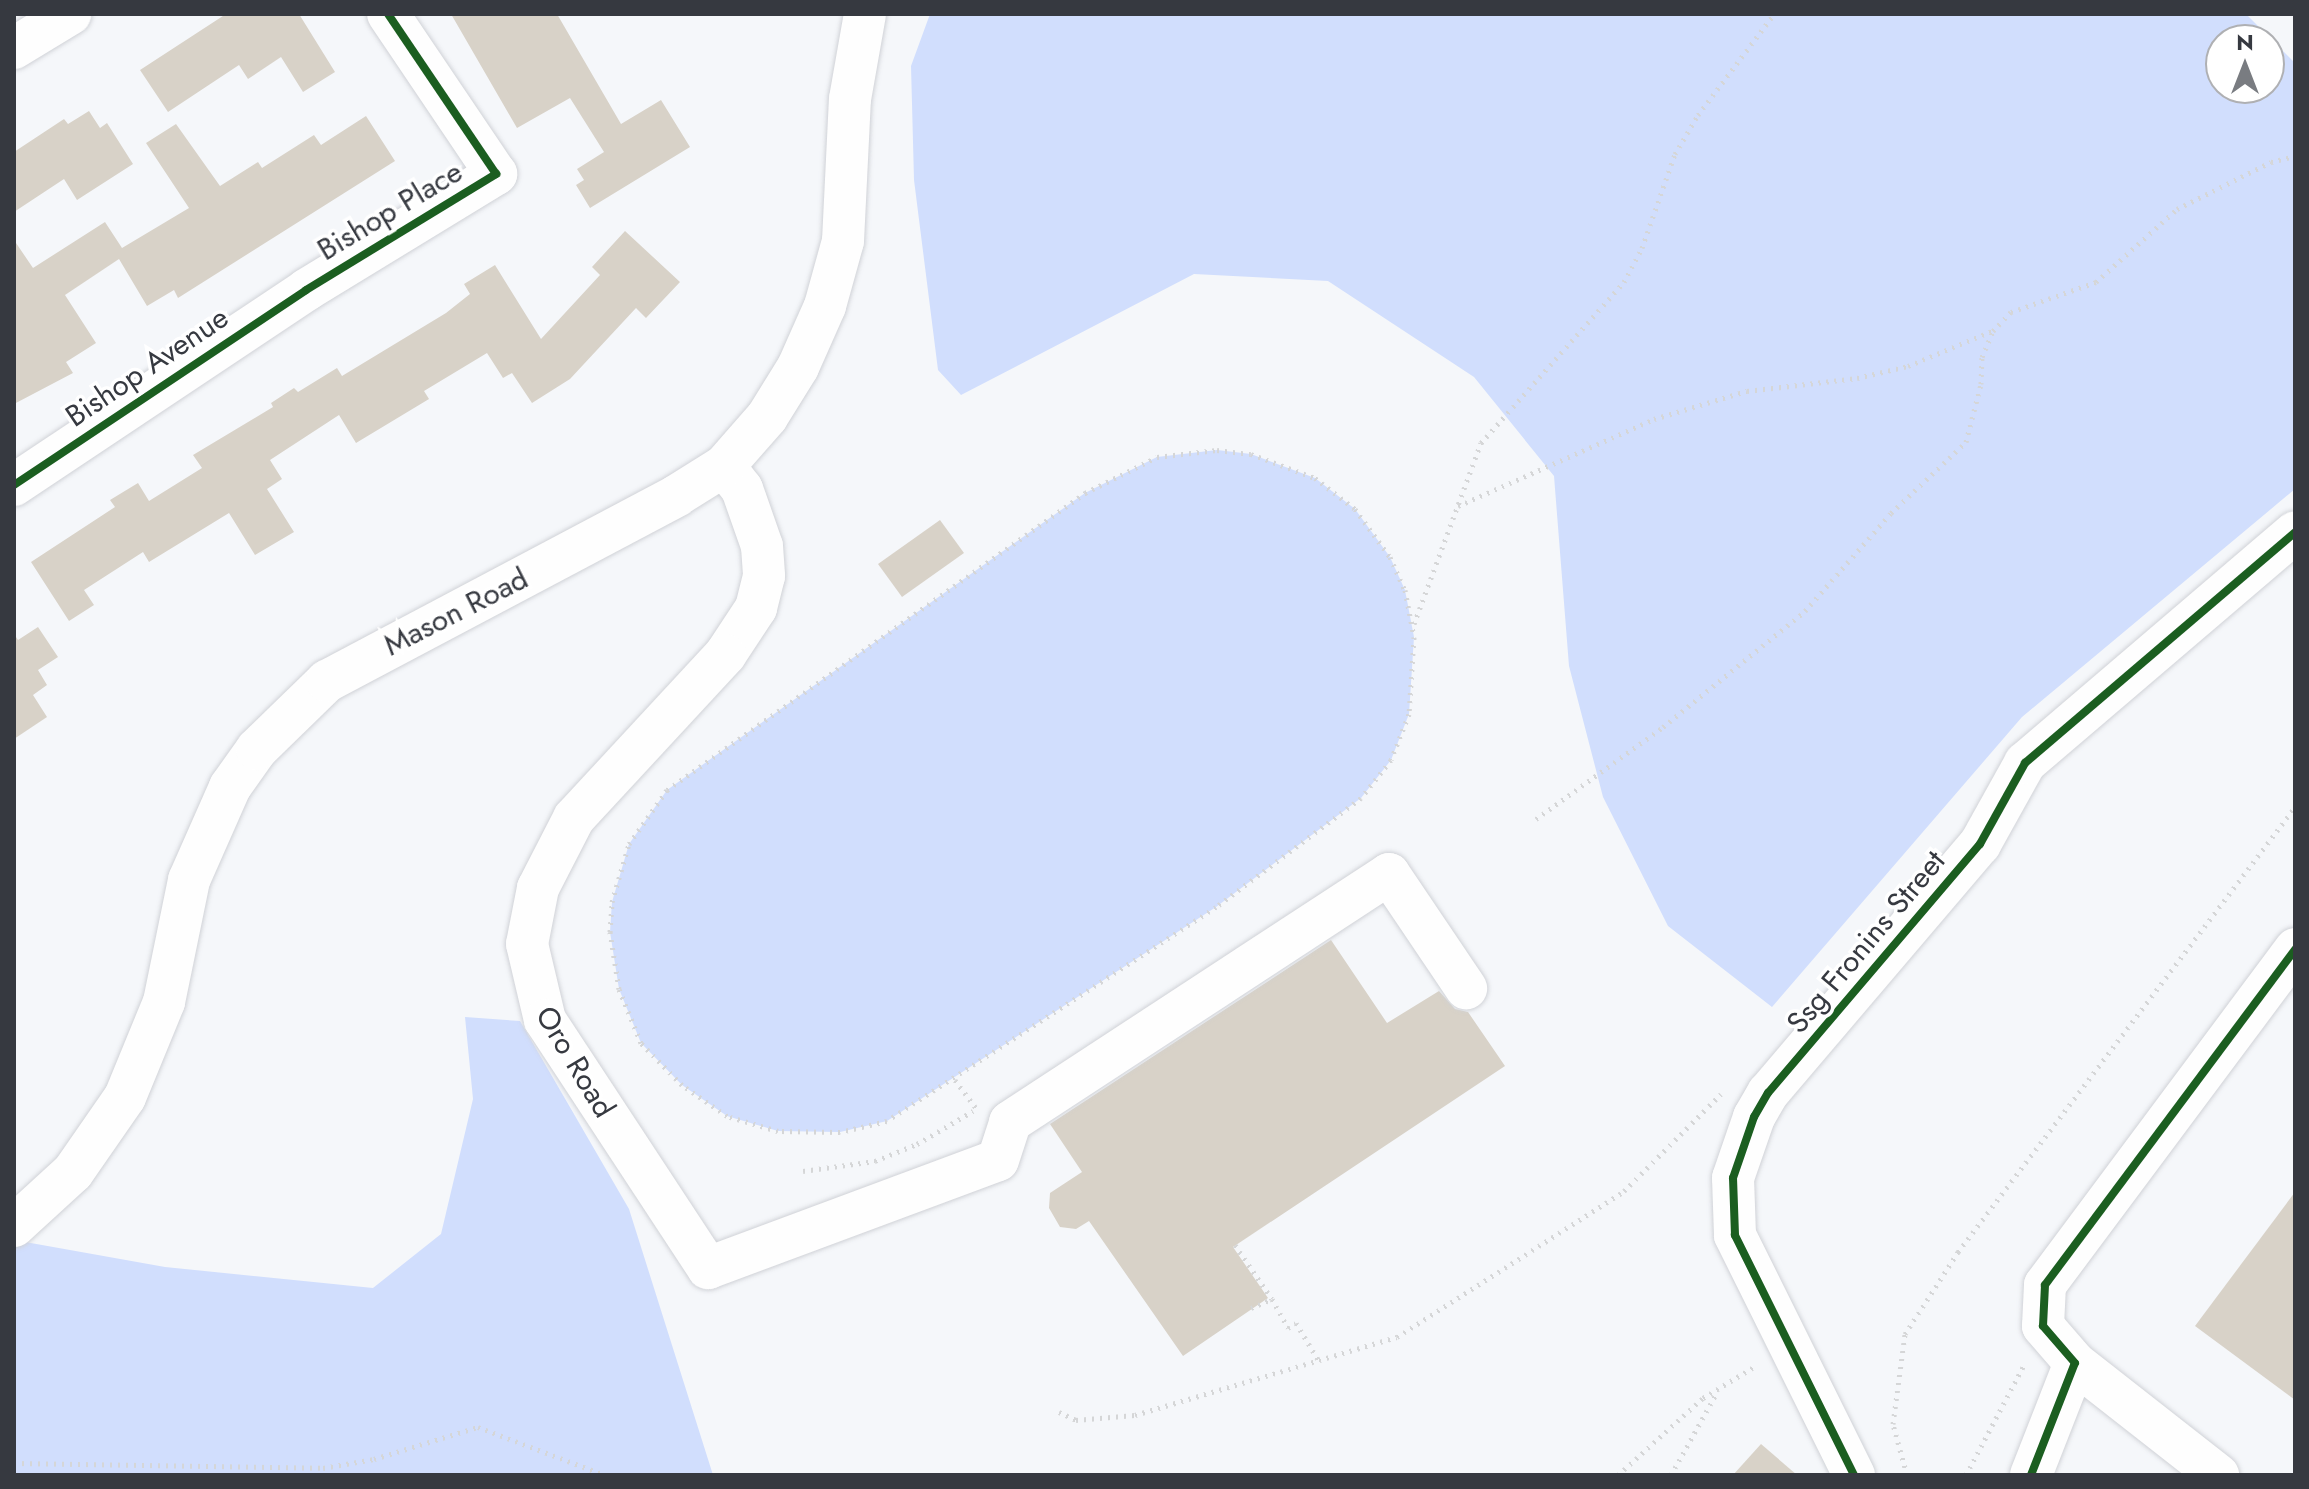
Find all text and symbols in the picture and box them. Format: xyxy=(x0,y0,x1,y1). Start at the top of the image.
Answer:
north arrow xyxy=(2205,24,2285,104)
text: N xyxy=(2236,26,2254,58)
street label: Bishop Place xyxy=(311,154,469,268)
street label: Bishop Avenue xyxy=(59,299,235,435)
street label: Mason Road xyxy=(378,560,534,664)
street label: Ssg Fronins Street xyxy=(1779,843,1953,1041)
street label: Oro Road xyxy=(528,1000,622,1124)

